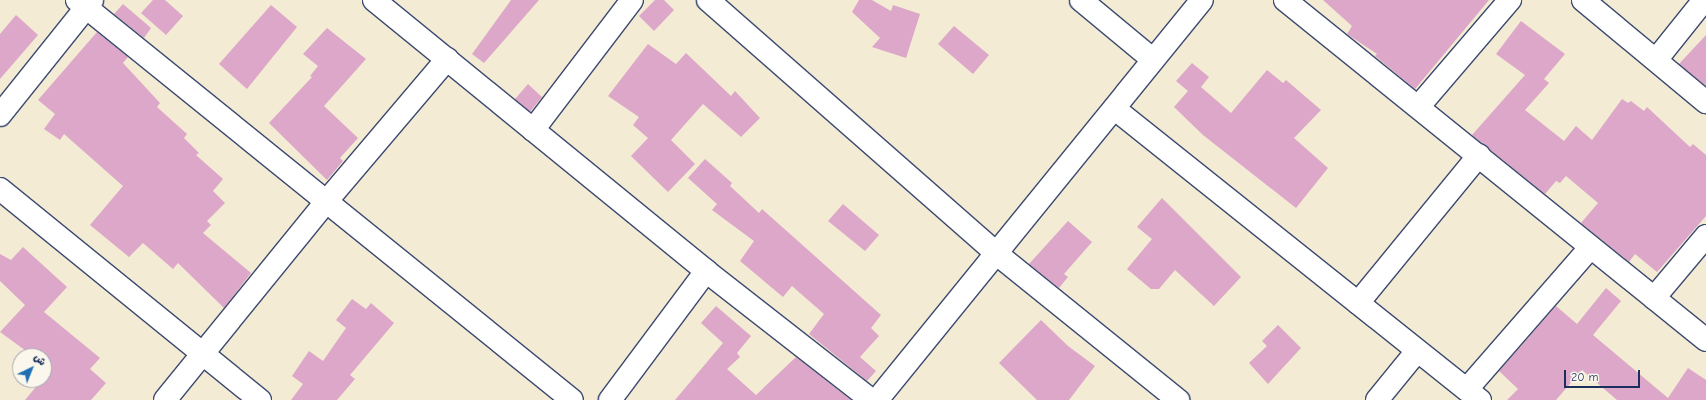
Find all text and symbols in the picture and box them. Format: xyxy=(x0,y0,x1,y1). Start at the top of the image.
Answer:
north arrow xyxy=(12,348,52,388)
text: ش xyxy=(31,351,49,368)
scale bar xyxy=(1566,362,1642,388)
text: 20 m xyxy=(1571,370,1599,384)

